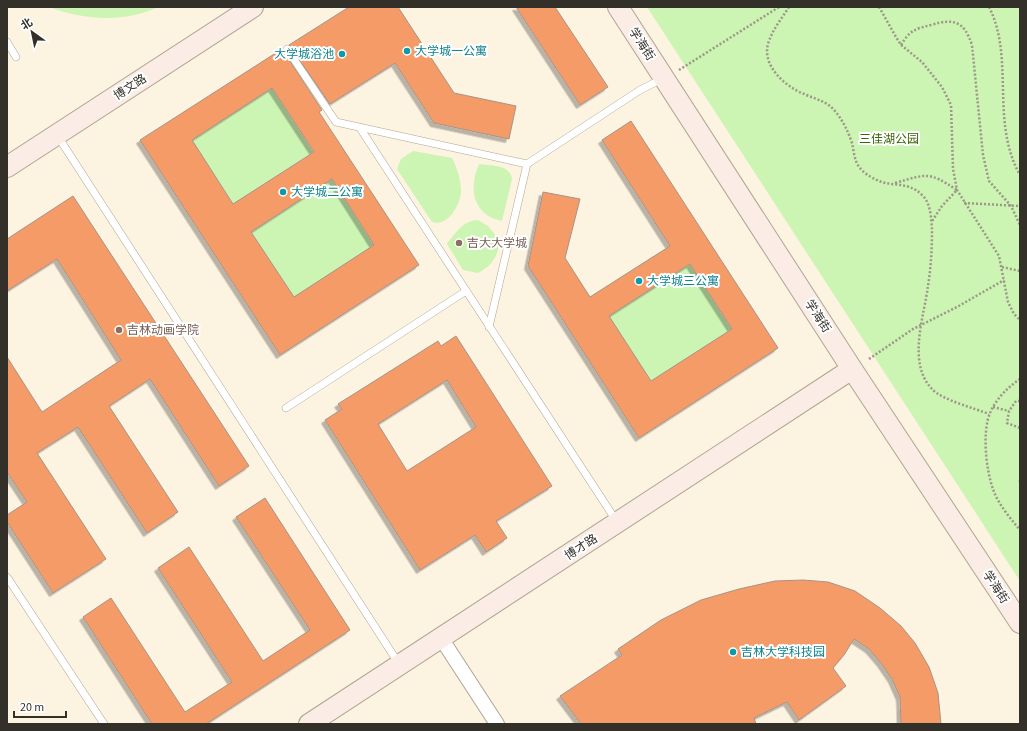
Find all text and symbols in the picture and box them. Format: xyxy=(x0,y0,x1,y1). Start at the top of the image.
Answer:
north arrow xyxy=(12,12,52,52)
text: 北 xyxy=(18,15,36,33)
street label: 学海街 xyxy=(625,25,659,64)
place label: 大学城一公寓 xyxy=(415,43,487,60)
place label: 大学城浴池 xyxy=(274,46,334,63)
marker: 大学城一公寓 xyxy=(402,46,412,56)
marker: 大学城浴池 xyxy=(337,49,347,59)
street label: 博文路 xyxy=(111,70,150,104)
park label: 三佳湖公园 xyxy=(859,131,919,148)
place label: 大学城二公寓 xyxy=(291,184,363,201)
marker: 大学城二公寓 xyxy=(278,187,288,197)
place label: 吉大大学城 xyxy=(467,235,527,252)
marker: 吉大大学城 xyxy=(454,238,464,248)
place label: 大学城三公寓 xyxy=(647,273,719,290)
marker: 大学城三公寓 xyxy=(634,276,644,286)
street label: 学海街 xyxy=(801,297,835,336)
place label: 吉林动画学院 xyxy=(127,322,199,339)
marker: 吉林动画学院 xyxy=(114,325,124,335)
street label: 博才路 xyxy=(562,530,601,564)
street label: 学海街 xyxy=(979,568,1013,607)
place label: 吉林大学科技园 xyxy=(741,644,825,661)
marker: 吉林大学科技园 xyxy=(728,647,738,657)
scale bar xyxy=(14,693,66,719)
text: 20 m xyxy=(20,699,44,716)

